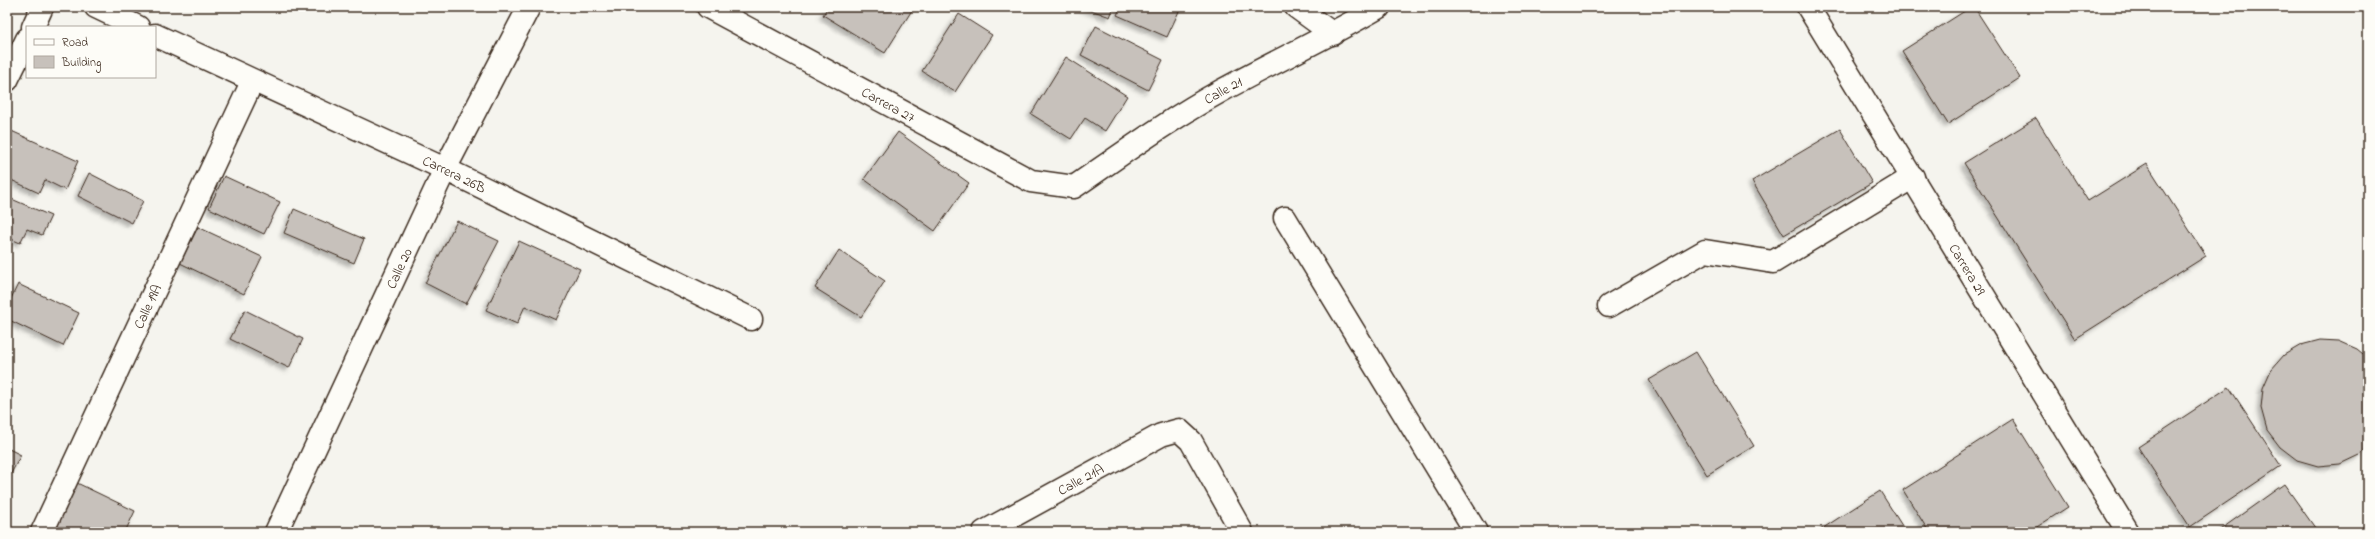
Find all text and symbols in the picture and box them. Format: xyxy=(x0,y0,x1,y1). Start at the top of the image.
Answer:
legend xyxy=(26,26,156,78)
text: Road xyxy=(62,34,88,52)
text: Building xyxy=(61,54,101,73)
street label: Calle 21 xyxy=(1200,72,1247,111)
street label: Carrera 27 xyxy=(857,82,919,129)
street label: Carrera 26B xyxy=(419,151,489,199)
street label: Carrera 29 xyxy=(1943,240,1991,300)
street label: Calle 20 xyxy=(382,245,419,293)
street label: Calle 19A xyxy=(129,281,168,333)
street label: Calle 21A xyxy=(1054,459,1108,502)

